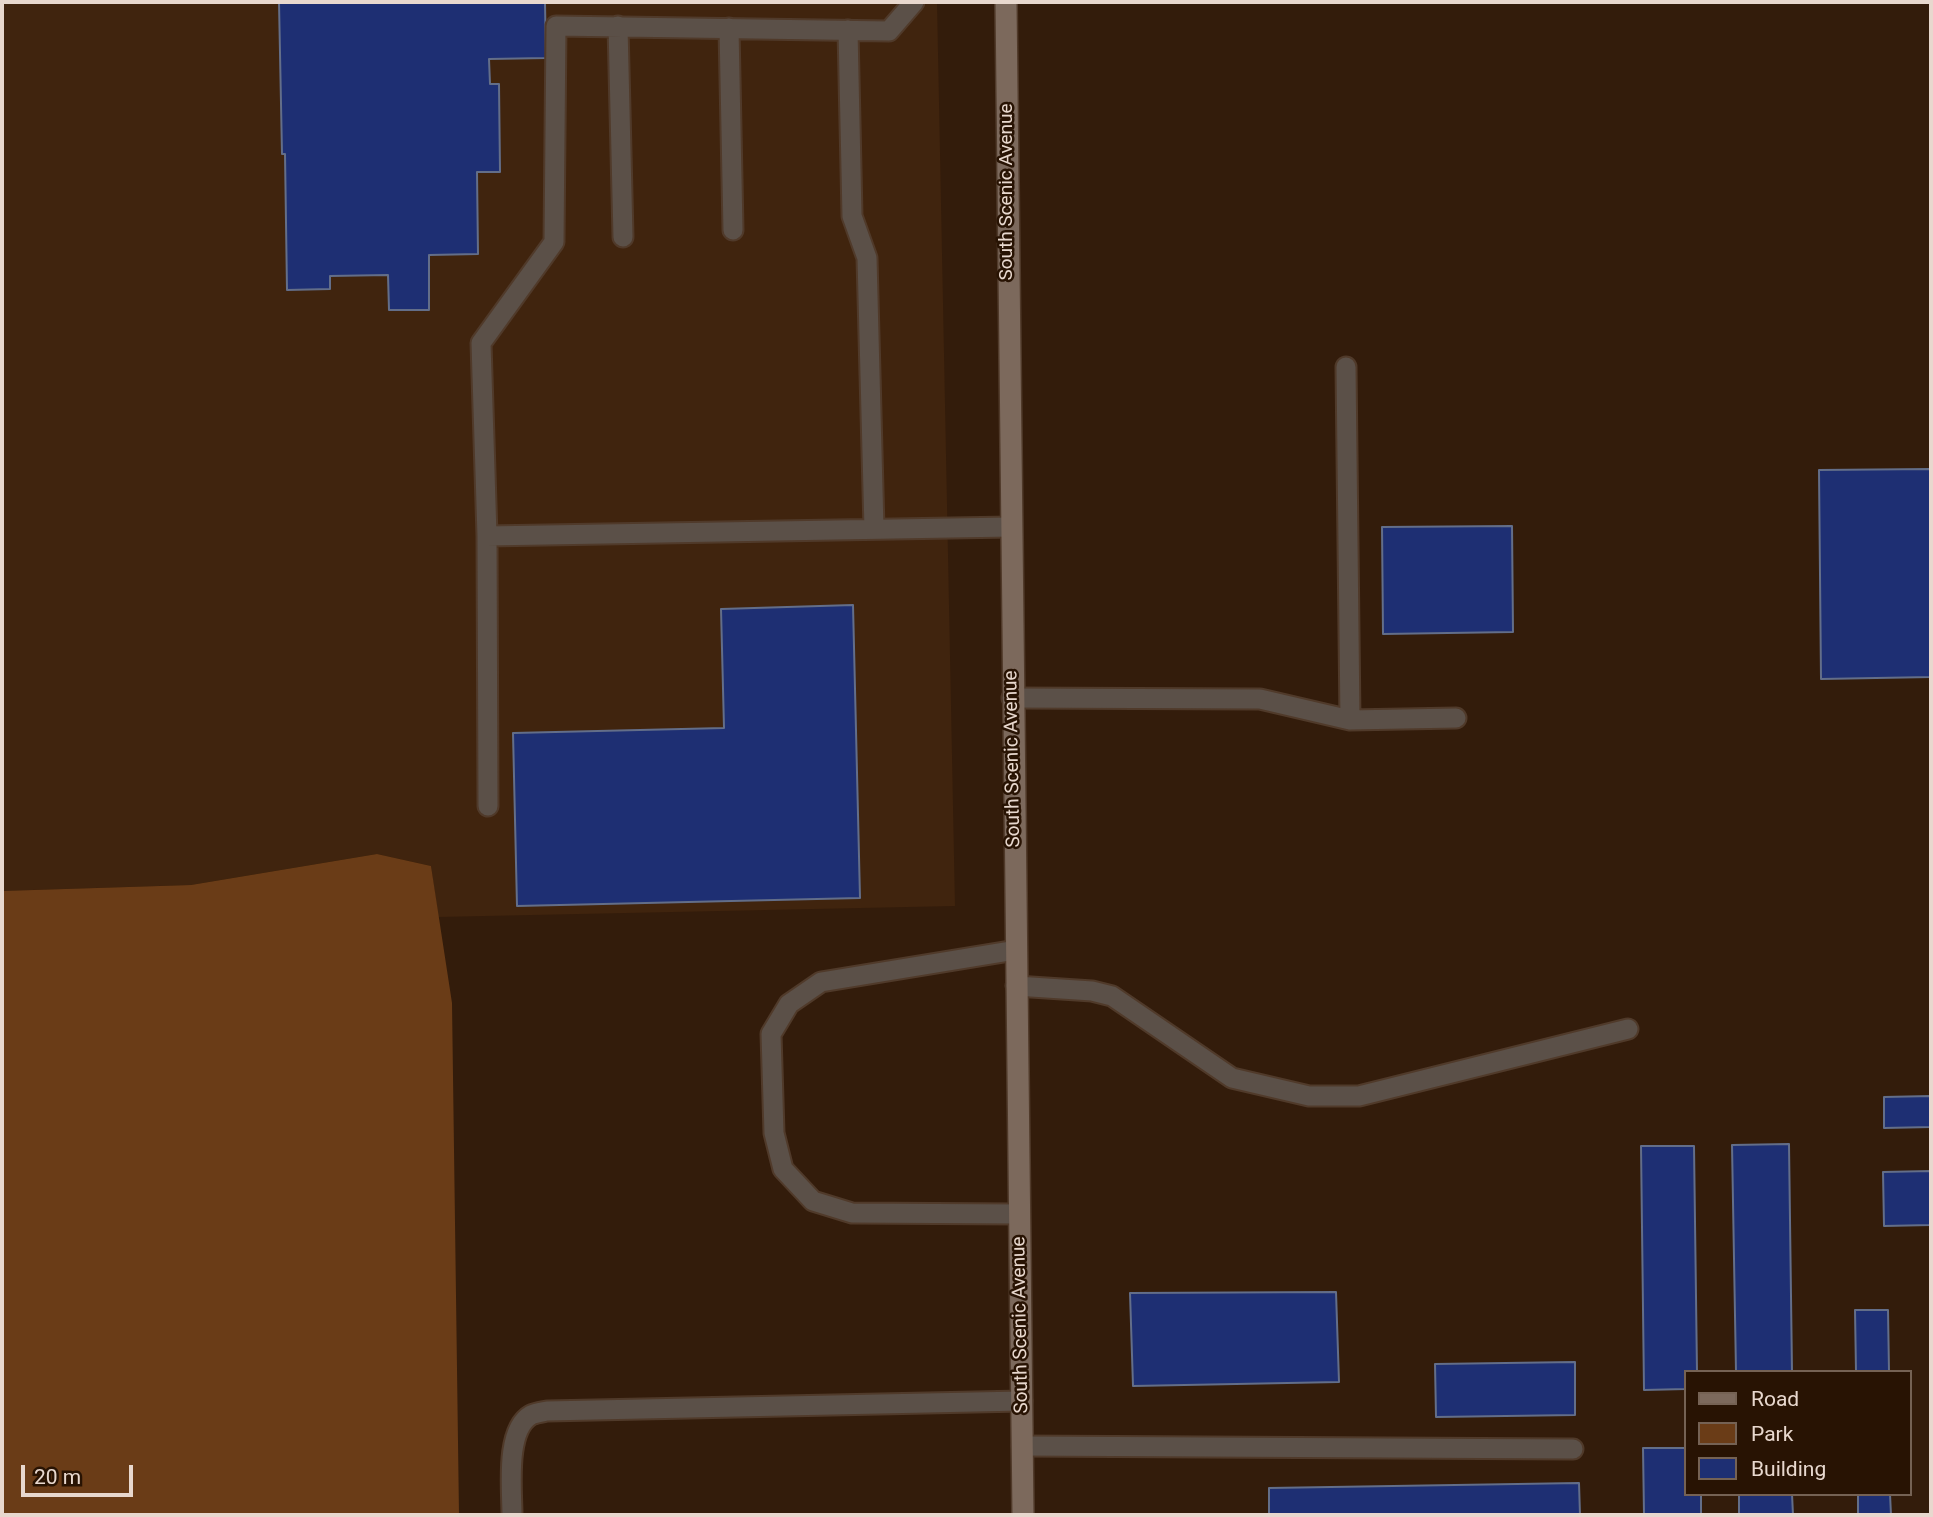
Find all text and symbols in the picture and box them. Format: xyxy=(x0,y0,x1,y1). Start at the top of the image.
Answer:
street label: South Scenic Avenue xyxy=(996,103,1018,281)
street label: South Scenic Avenue xyxy=(1000,670,1026,848)
street label: South Scenic Avenue xyxy=(1008,1236,1034,1414)
legend xyxy=(1685,1370,1912,1496)
text: Road xyxy=(1751,1387,1799,1411)
text: Park xyxy=(1751,1422,1793,1446)
scale bar xyxy=(24,1450,136,1494)
text: Building xyxy=(1751,1457,1826,1481)
text: 20 m xyxy=(34,1465,81,1489)

